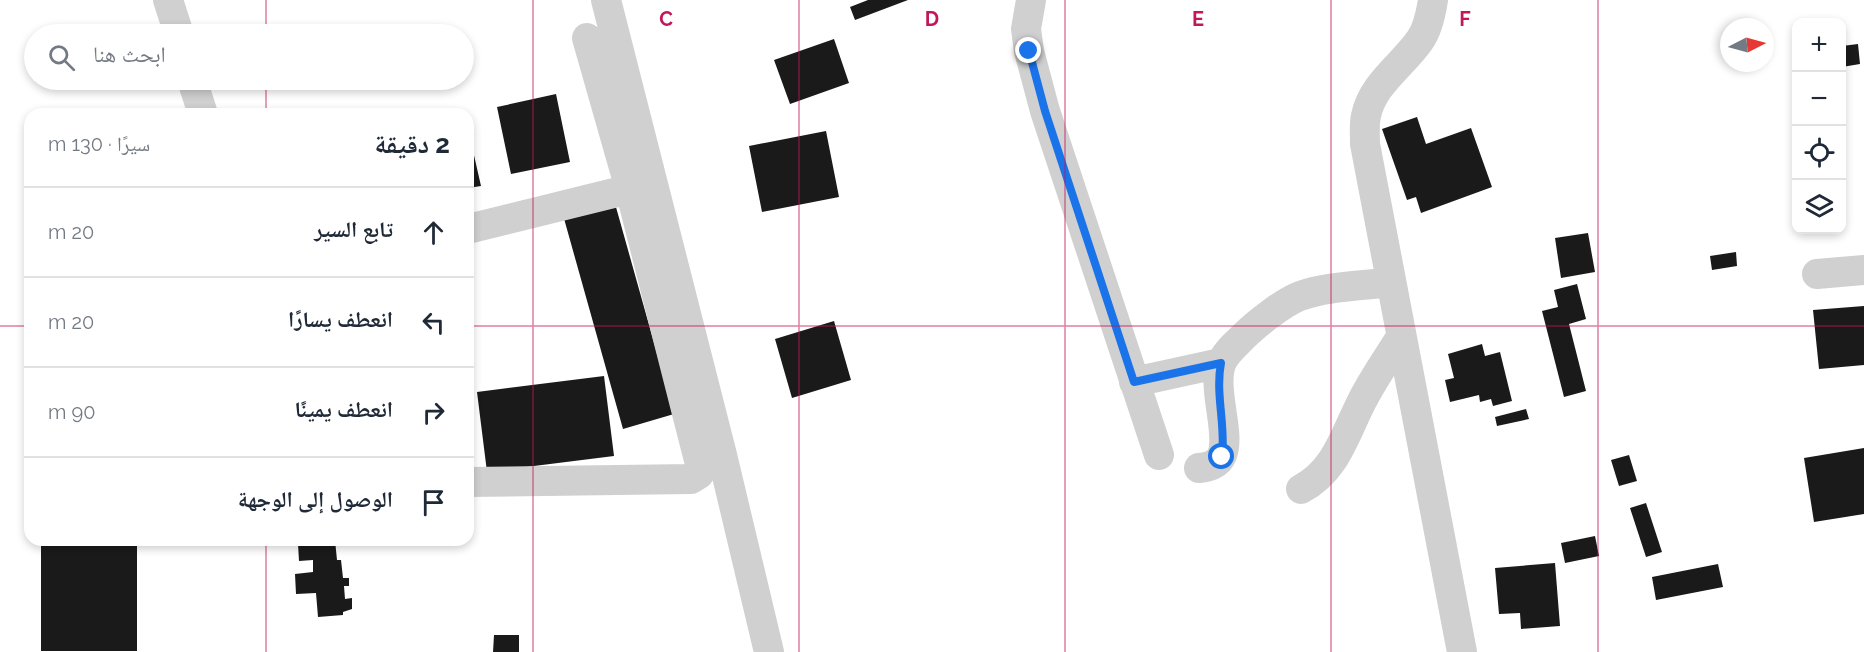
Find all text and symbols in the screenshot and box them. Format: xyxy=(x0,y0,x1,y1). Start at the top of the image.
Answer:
text: C xyxy=(659,7,673,31)
text: D xyxy=(925,7,939,31)
text: E xyxy=(1192,7,1204,31)
text: F xyxy=(1459,7,1471,31)
north arrow xyxy=(1720,18,1774,72)
map controls xyxy=(1792,18,1846,234)
button: + xyxy=(1792,18,1846,72)
search box xyxy=(24,24,474,90)
route end xyxy=(1015,37,1041,63)
icon: search xyxy=(45,41,78,74)
text: ابحث هنا xyxy=(93,41,166,67)
button: − xyxy=(1792,72,1846,126)
button: locate xyxy=(1792,126,1846,180)
text: 2 دقيقة xyxy=(374,129,450,159)
text: سيرًا · 130 m xyxy=(48,132,150,156)
button: layers xyxy=(1792,180,1846,234)
text: تابع السير xyxy=(314,216,393,242)
icon: ahead xyxy=(417,216,450,249)
text: 20 m xyxy=(48,220,94,244)
text: انعطف يسارًا xyxy=(288,306,393,332)
icon: left xyxy=(417,306,450,339)
text: 20 m xyxy=(48,310,94,334)
text: انعطف يمينًا xyxy=(294,396,393,422)
icon: right xyxy=(417,396,450,429)
text: 90 m xyxy=(48,400,95,424)
route start xyxy=(1208,443,1234,469)
text: الوصول إلى الوجهة xyxy=(238,486,393,512)
icon: arrive xyxy=(417,486,450,519)

